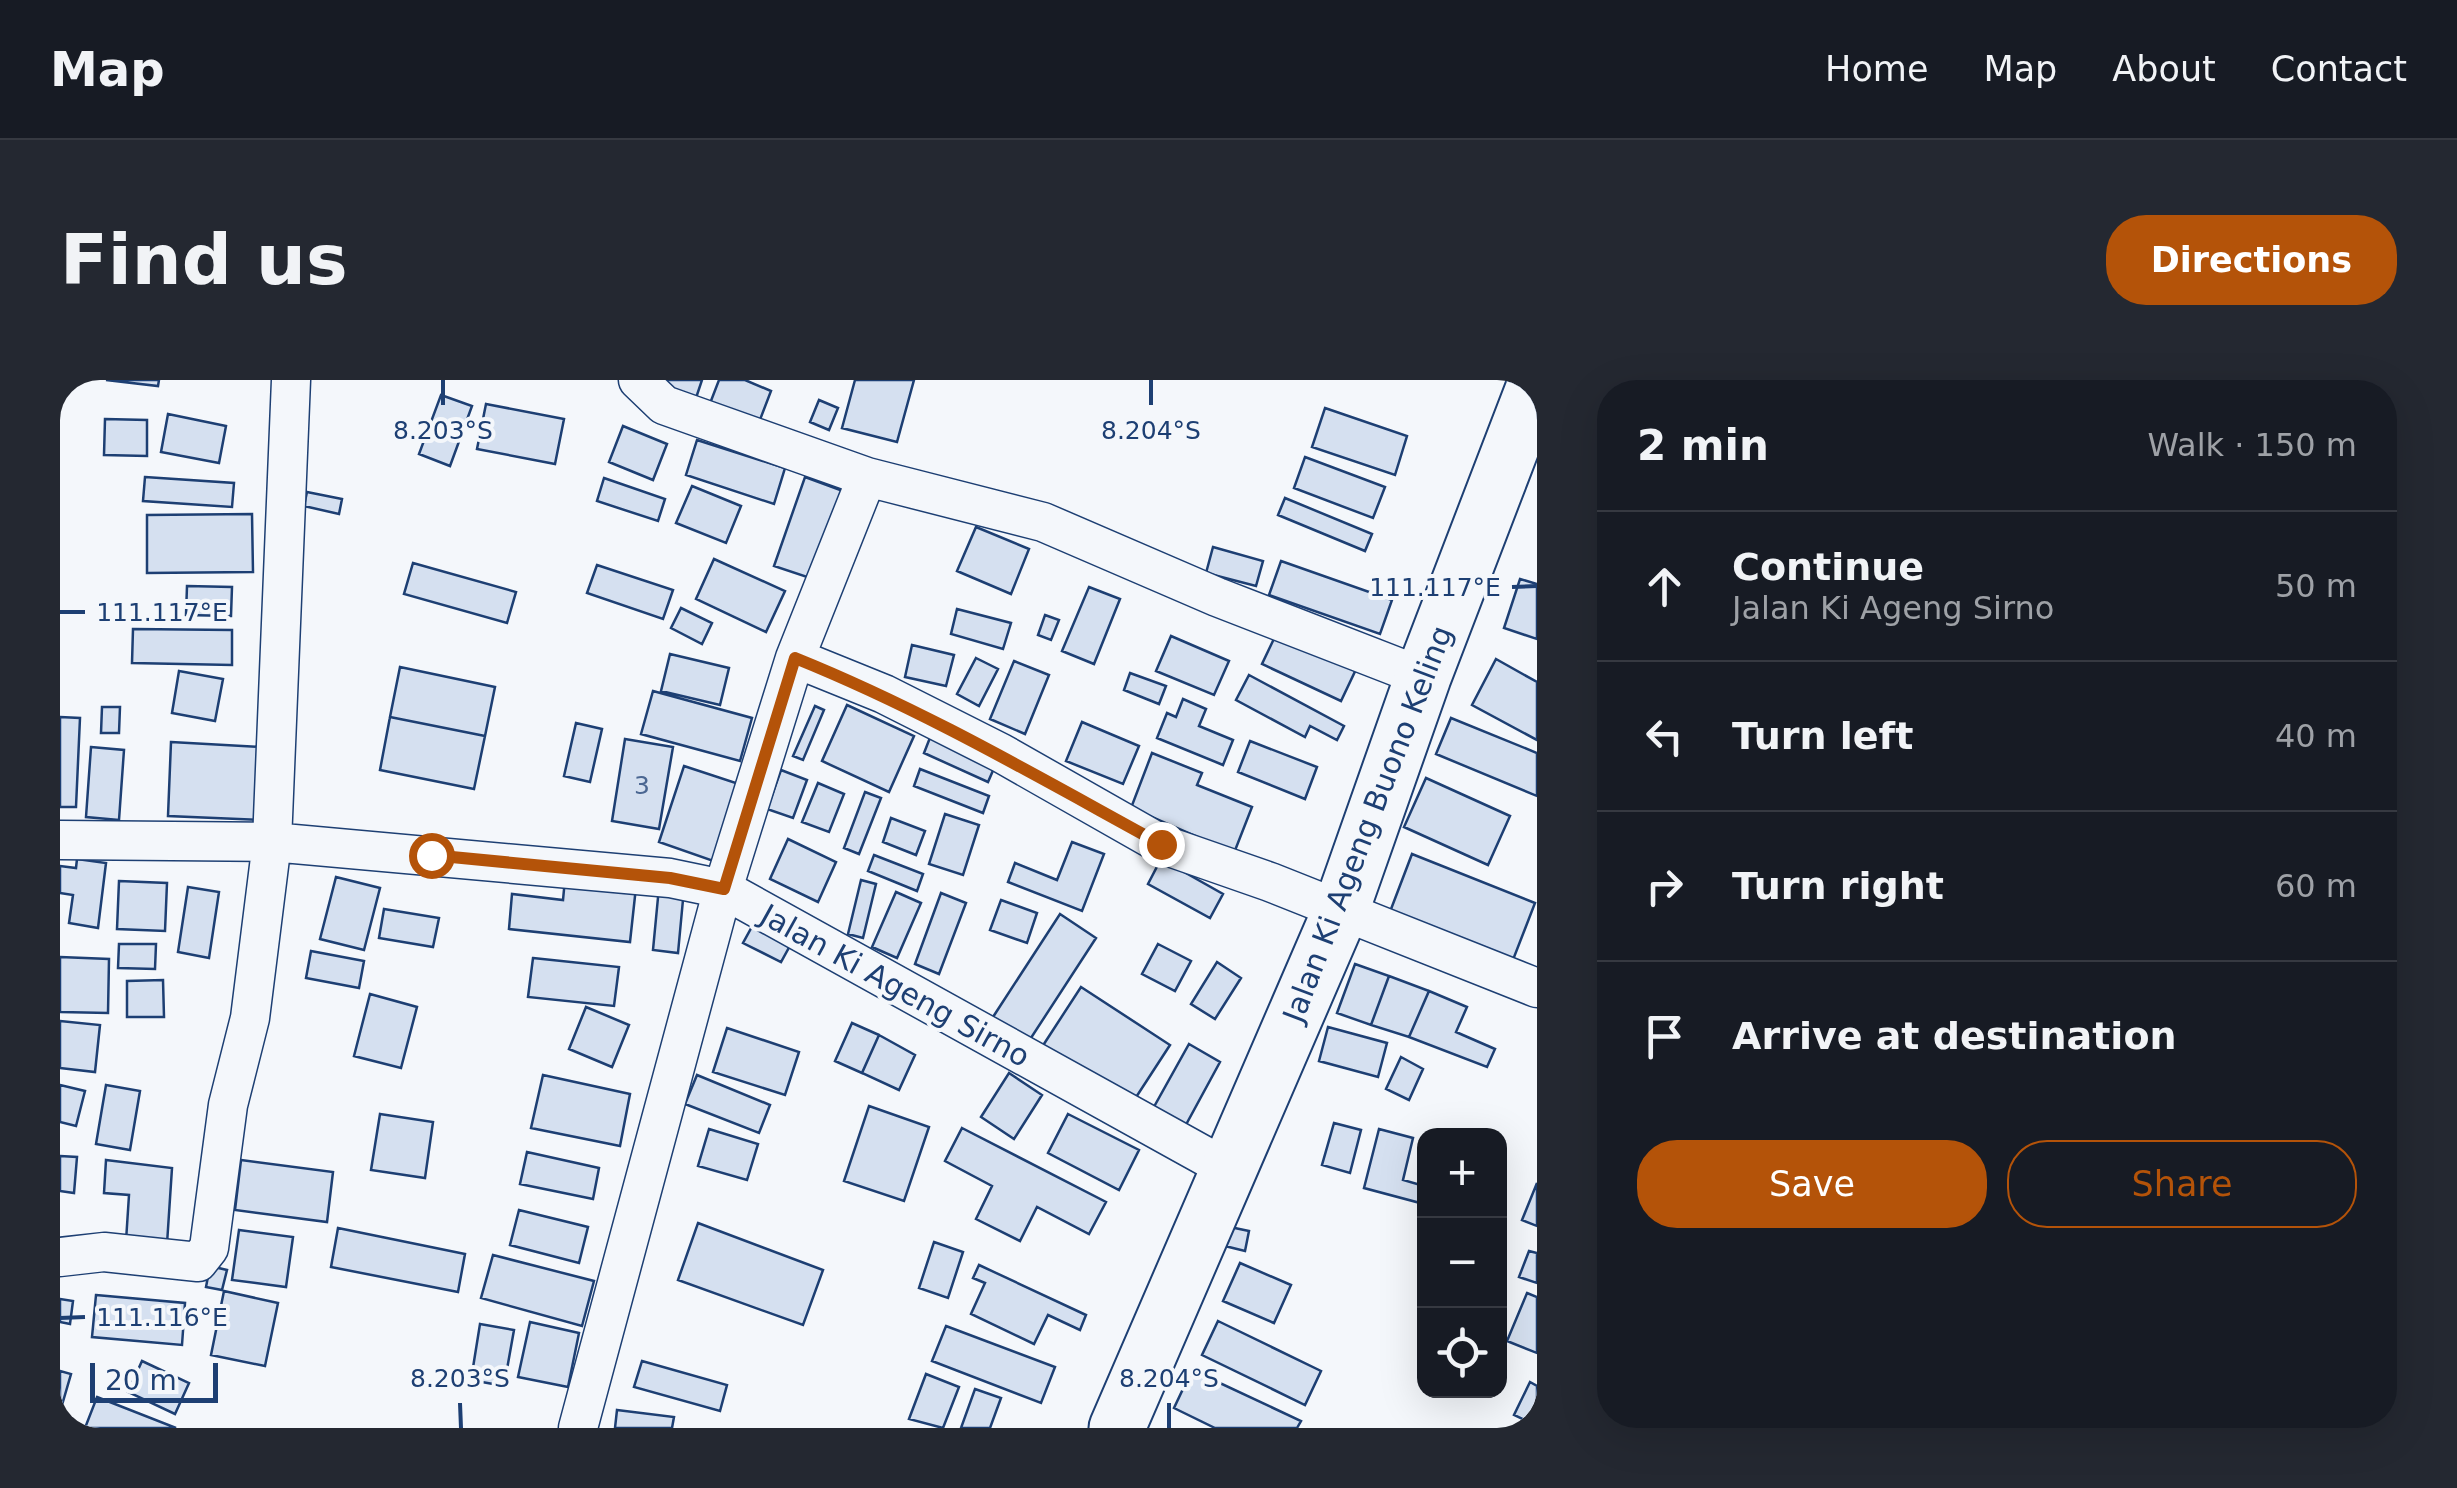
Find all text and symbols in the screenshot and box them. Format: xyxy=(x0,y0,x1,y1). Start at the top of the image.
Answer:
text: Map xyxy=(50,41,165,97)
text: Home xyxy=(1825,49,1928,89)
text: Map xyxy=(1983,49,2057,89)
text: About xyxy=(2112,49,2216,89)
text: Contact xyxy=(2271,49,2407,89)
button: Directions xyxy=(2106,215,2397,305)
text: Find us xyxy=(60,219,348,301)
text: 8.203°S xyxy=(393,416,493,445)
text: 8.204°S xyxy=(1101,416,1201,445)
text: 2 min xyxy=(1637,421,1769,470)
text: Walk · 150 m xyxy=(2147,426,2357,464)
text: Continue xyxy=(1732,545,1924,589)
icon: ahead xyxy=(1637,559,1692,614)
text: 50 m xyxy=(2275,567,2357,605)
text: 111.117°E xyxy=(1369,573,1501,602)
text: Jalan Ki Ageng Sirno xyxy=(1732,589,2054,627)
text: 111.117°E xyxy=(96,598,228,627)
street label: Jalan Ki Ageng Buono Keling xyxy=(1275,621,1459,1029)
icon: left xyxy=(1637,709,1692,764)
text: Turn left xyxy=(1732,714,1913,758)
text: 40 m xyxy=(2275,717,2357,755)
house number: 3 xyxy=(634,771,650,800)
route end xyxy=(1139,822,1185,868)
route start xyxy=(409,833,455,879)
icon: right xyxy=(1637,859,1692,914)
text: Turn right xyxy=(1732,864,1944,908)
text: 60 m xyxy=(2275,867,2357,905)
street label: Jalan Ki Ageng Sirno xyxy=(753,896,1036,1074)
icon: arrive xyxy=(1637,1009,1692,1064)
text: Arrive at destination xyxy=(1732,1014,2177,1058)
map controls xyxy=(1417,1128,1507,1398)
button: + xyxy=(1417,1128,1507,1218)
button: Save xyxy=(1637,1140,1987,1228)
button: Share xyxy=(2007,1140,2357,1228)
button: − xyxy=(1417,1218,1507,1308)
text: 111.116°E xyxy=(96,1303,228,1332)
button: locate xyxy=(1417,1308,1507,1398)
scale bar xyxy=(90,1358,218,1403)
text: 20 m xyxy=(105,1364,177,1397)
text: 8.203°S xyxy=(410,1364,510,1393)
text: 8.204°S xyxy=(1119,1364,1219,1393)

